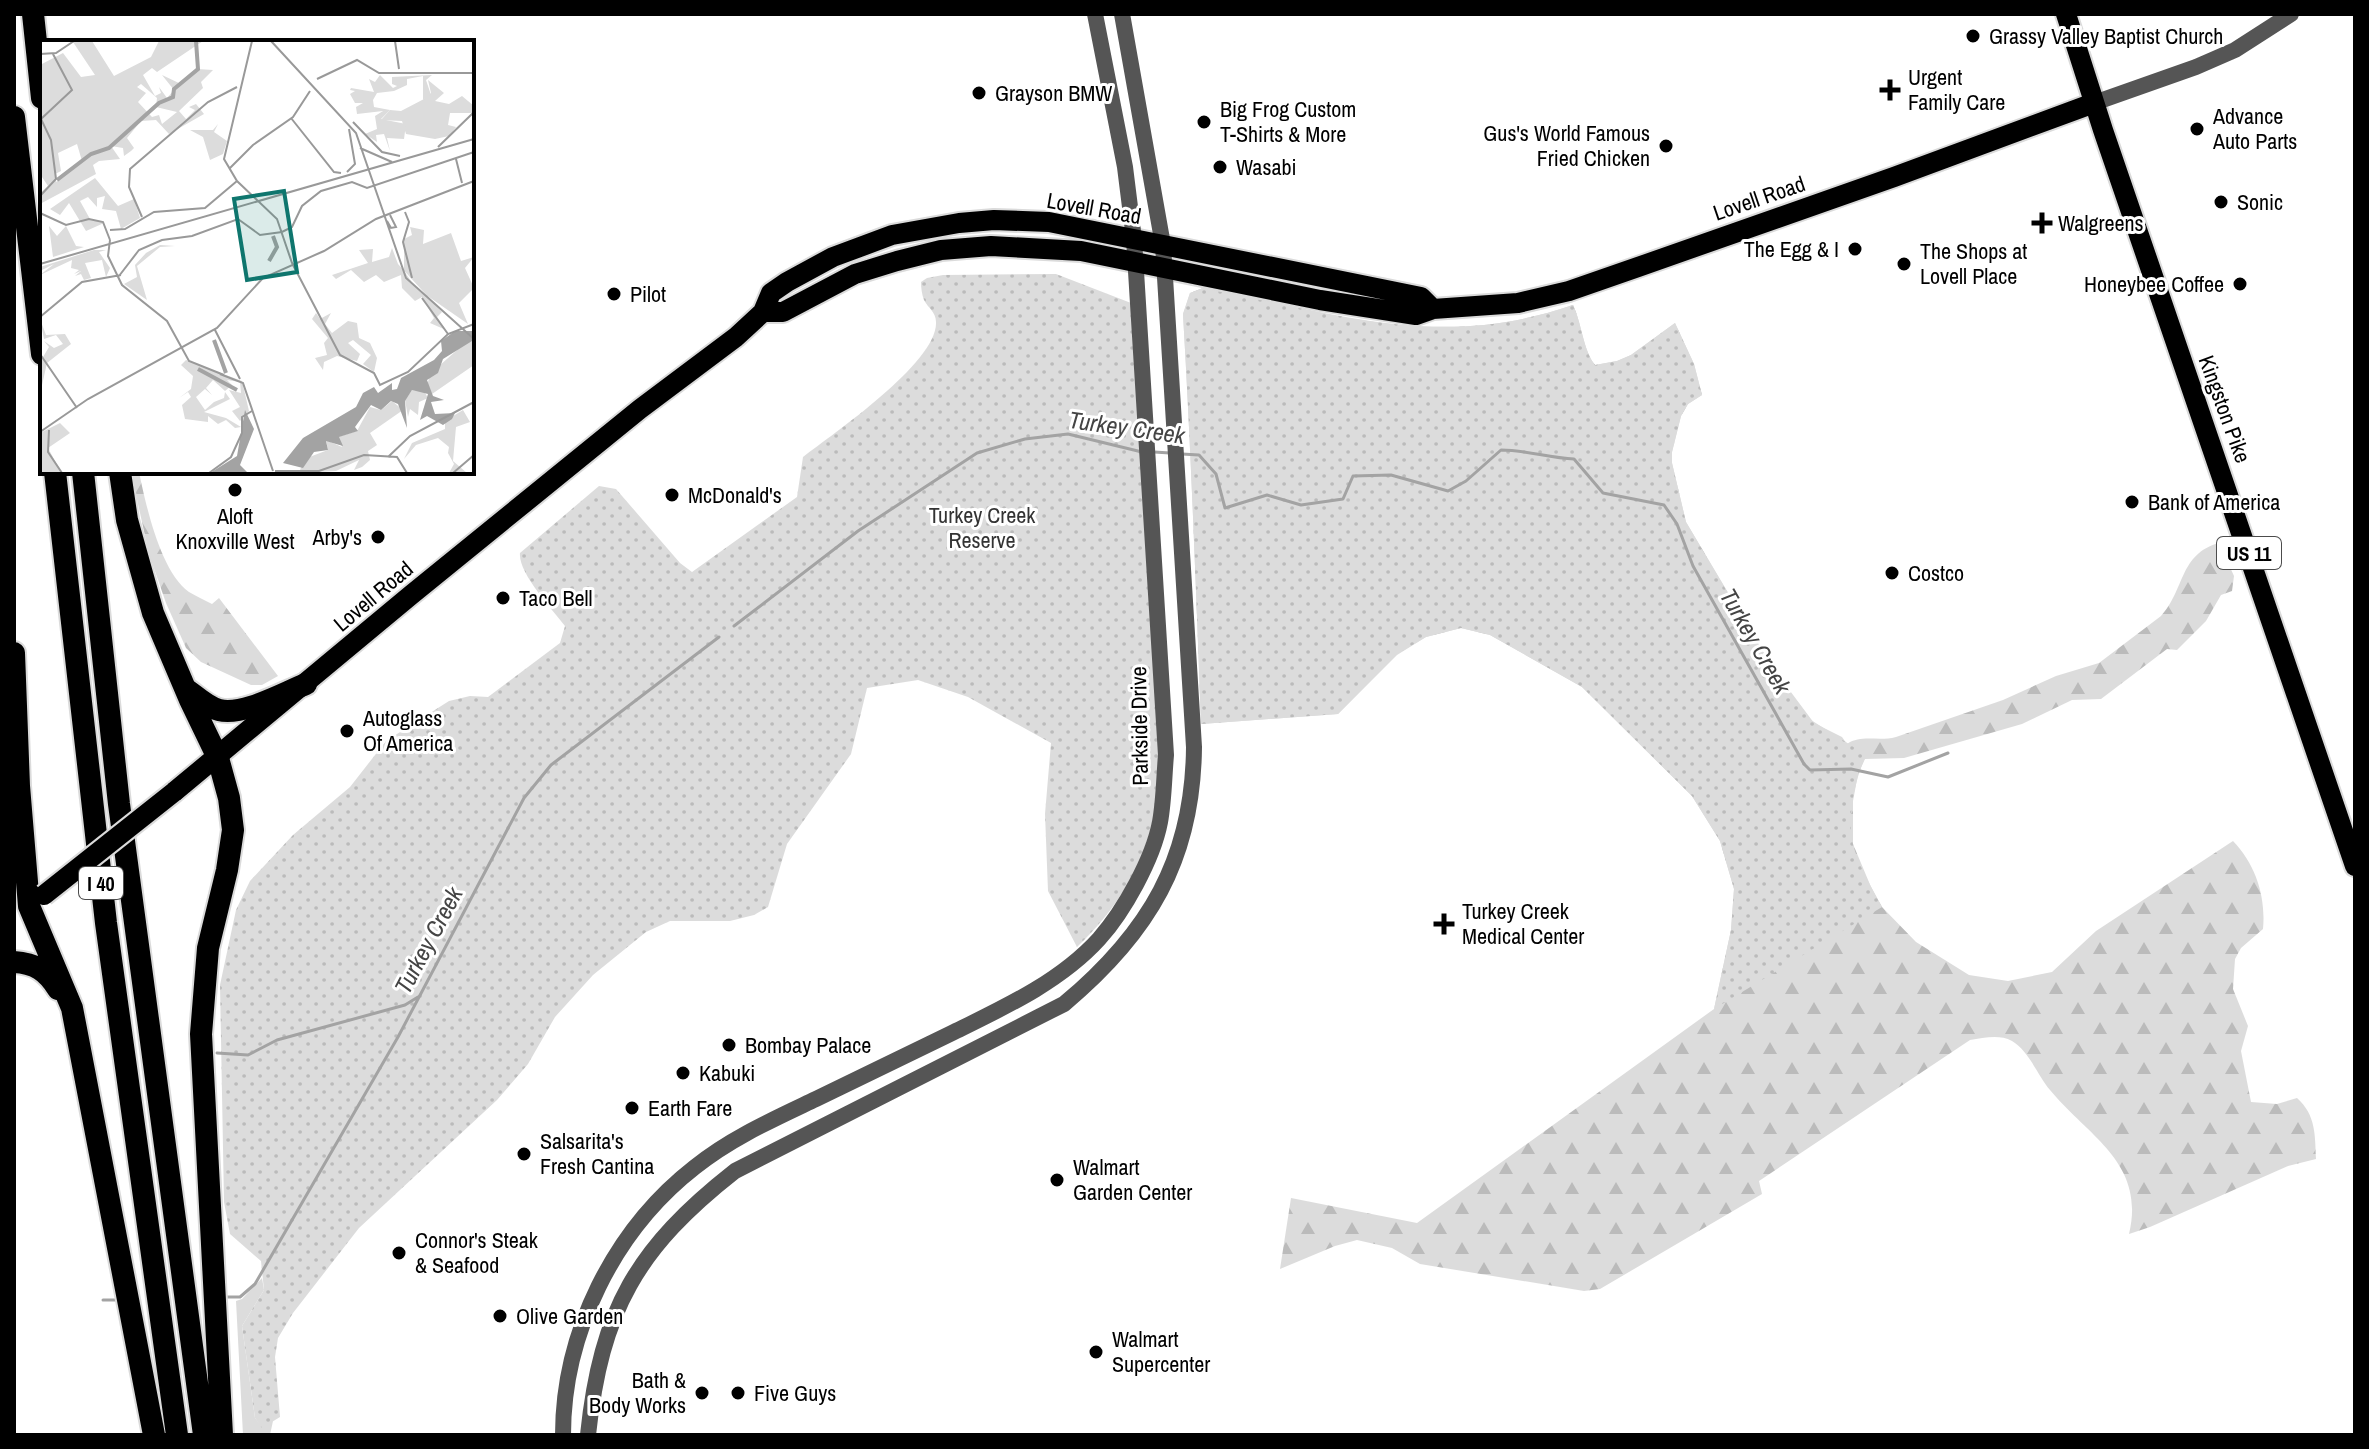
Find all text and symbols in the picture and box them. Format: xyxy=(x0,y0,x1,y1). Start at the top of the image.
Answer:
place label: Grassy Valley Baptist Church xyxy=(1989,21,2223,51)
marker: Grassy Valley Baptist Church xyxy=(1964,27,1982,45)
inset map xyxy=(40,40,474,474)
place label: Urgent Family Care xyxy=(1908,62,2005,117)
place label: Grayson BMW xyxy=(995,78,1112,108)
marker: Urgent Family Care xyxy=(1879,79,1901,101)
marker: Grayson BMW xyxy=(970,84,988,102)
place label: Big Frog Custom T-Shirts & More xyxy=(1220,94,1356,149)
place label: Advance Auto Parts xyxy=(2212,101,2297,156)
marker: Big Frog Custom T-Shirts & More xyxy=(1195,113,1213,131)
place label: Gus's World Famous Fried Chicken xyxy=(1483,118,1650,173)
marker: Advance Auto Parts xyxy=(2188,120,2206,138)
marker: Gus's World Famous Fried Chicken xyxy=(1657,137,1675,155)
place label: Wasabi xyxy=(1236,152,1297,182)
marker: Wasabi xyxy=(1211,158,1229,176)
street label: Lovell Road xyxy=(1709,168,1809,228)
street label: Lovell Road xyxy=(1044,185,1144,231)
place label: Sonic xyxy=(2237,187,2283,217)
marker: Sonic xyxy=(2212,193,2230,211)
place label: Walgreens xyxy=(2058,208,2144,238)
marker: Walgreens xyxy=(2033,214,2051,232)
place label: The Egg & I xyxy=(1744,234,1839,264)
place label: The Shops at Lovell Place xyxy=(1920,236,2027,291)
marker: The Egg & I xyxy=(1846,240,1864,258)
marker: The Shops at Lovell Place xyxy=(1895,255,1913,273)
place label: Honeybee Coffee xyxy=(2084,269,2224,299)
marker: Honeybee Coffee xyxy=(2231,275,2249,293)
place label: Pilot xyxy=(630,279,666,309)
marker: Pilot xyxy=(605,285,623,303)
street label: Kingston Pike xyxy=(2192,351,2258,467)
water label: Turkey Creek xyxy=(1067,403,1188,451)
place label: McDonald's xyxy=(688,480,782,510)
marker: Aloft Knoxville West xyxy=(226,481,244,499)
marker: McDonald's xyxy=(663,486,681,504)
place label: Bank of America xyxy=(2148,487,2280,517)
marker: Bank of America xyxy=(2123,493,2141,511)
park label: Turkey Creek Reserve xyxy=(929,500,1036,555)
place label: Aloft Knoxville West xyxy=(176,501,295,556)
place label: Arby's xyxy=(311,522,362,552)
marker: Arby's xyxy=(369,528,387,546)
road number: US 11 xyxy=(2217,537,2281,569)
street label: Lovell Road xyxy=(327,554,419,638)
place label: Costco xyxy=(1908,558,1964,588)
marker: Costco xyxy=(1883,564,1901,582)
place label: Taco Bell xyxy=(519,583,593,613)
water label: Turkey Creek xyxy=(1713,583,1800,700)
marker: Taco Bell xyxy=(494,589,512,607)
street label: Parkside Drive xyxy=(1123,666,1155,786)
place label: Autoglass Of America xyxy=(362,703,453,758)
marker: Autoglass Of America xyxy=(338,722,356,740)
road number: I 40 xyxy=(79,867,123,899)
water label: Turkey Creek xyxy=(387,880,470,999)
place label: Turkey Creek Medical Center xyxy=(1462,896,1584,951)
marker: Turkey Creek Medical Center xyxy=(1433,913,1455,935)
place label: Bombay Palace xyxy=(745,1030,871,1060)
marker: Bombay Palace xyxy=(720,1036,738,1054)
place label: Kabuki xyxy=(699,1058,755,1088)
marker: Kabuki xyxy=(674,1064,692,1082)
place label: Earth Fare xyxy=(648,1093,732,1123)
marker: Earth Fare xyxy=(623,1099,641,1117)
place label: Salsarita's Fresh Cantina xyxy=(540,1126,654,1181)
marker: Salsarita's Fresh Cantina xyxy=(515,1145,533,1163)
place label: Walmart Garden Center xyxy=(1073,1152,1192,1207)
marker: Walmart Garden Center xyxy=(1048,1171,1066,1189)
place label: Connor's Steak & Seafood xyxy=(415,1225,539,1280)
marker: Connor's Steak & Seafood xyxy=(390,1244,408,1262)
place label: Olive Garden xyxy=(516,1301,623,1331)
marker: Olive Garden xyxy=(491,1307,509,1325)
place label: Walmart Supercenter xyxy=(1112,1324,1210,1379)
marker: Walmart Supercenter xyxy=(1087,1343,1105,1361)
place label: Bath & Body Works xyxy=(589,1365,686,1420)
place label: Five Guys xyxy=(754,1378,836,1408)
marker: Bath & Body Works xyxy=(693,1384,711,1402)
marker: Five Guys xyxy=(729,1384,747,1402)

